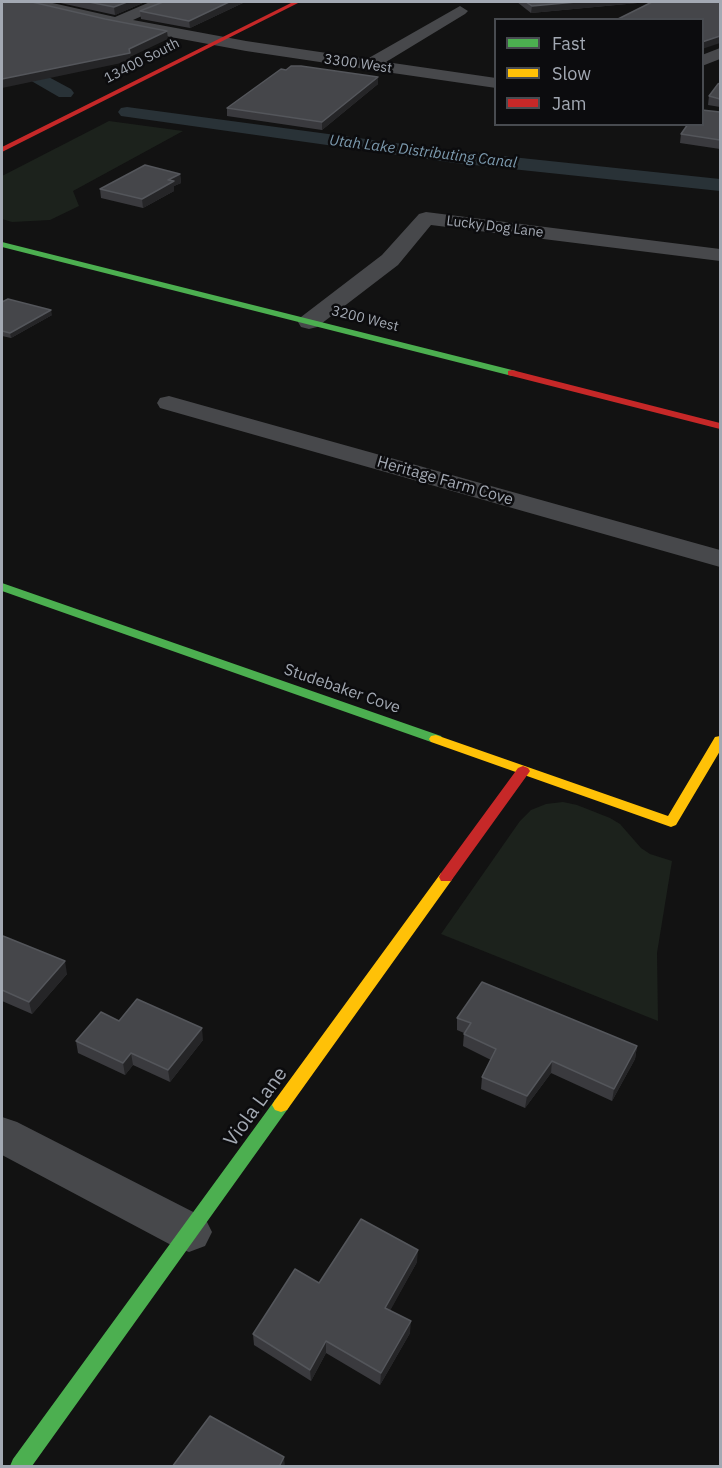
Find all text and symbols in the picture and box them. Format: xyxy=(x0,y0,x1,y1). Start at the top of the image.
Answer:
legend xyxy=(494,18,704,126)
text: Fast xyxy=(552,32,586,55)
street label: 13400 South xyxy=(102,35,182,87)
street label: 3300 West xyxy=(323,51,393,77)
text: Slow xyxy=(552,62,591,85)
text: Jam xyxy=(552,92,587,115)
water label: Utah Lake Distributing Canal xyxy=(328,132,518,172)
street label: Lucky Dog Lane xyxy=(446,213,544,241)
street label: 3200 West xyxy=(330,303,400,335)
street label: Heritage Farm Cove xyxy=(375,452,515,510)
street label: Studebaker Cove xyxy=(281,660,403,718)
street label: Viola Lane xyxy=(219,1063,293,1151)

